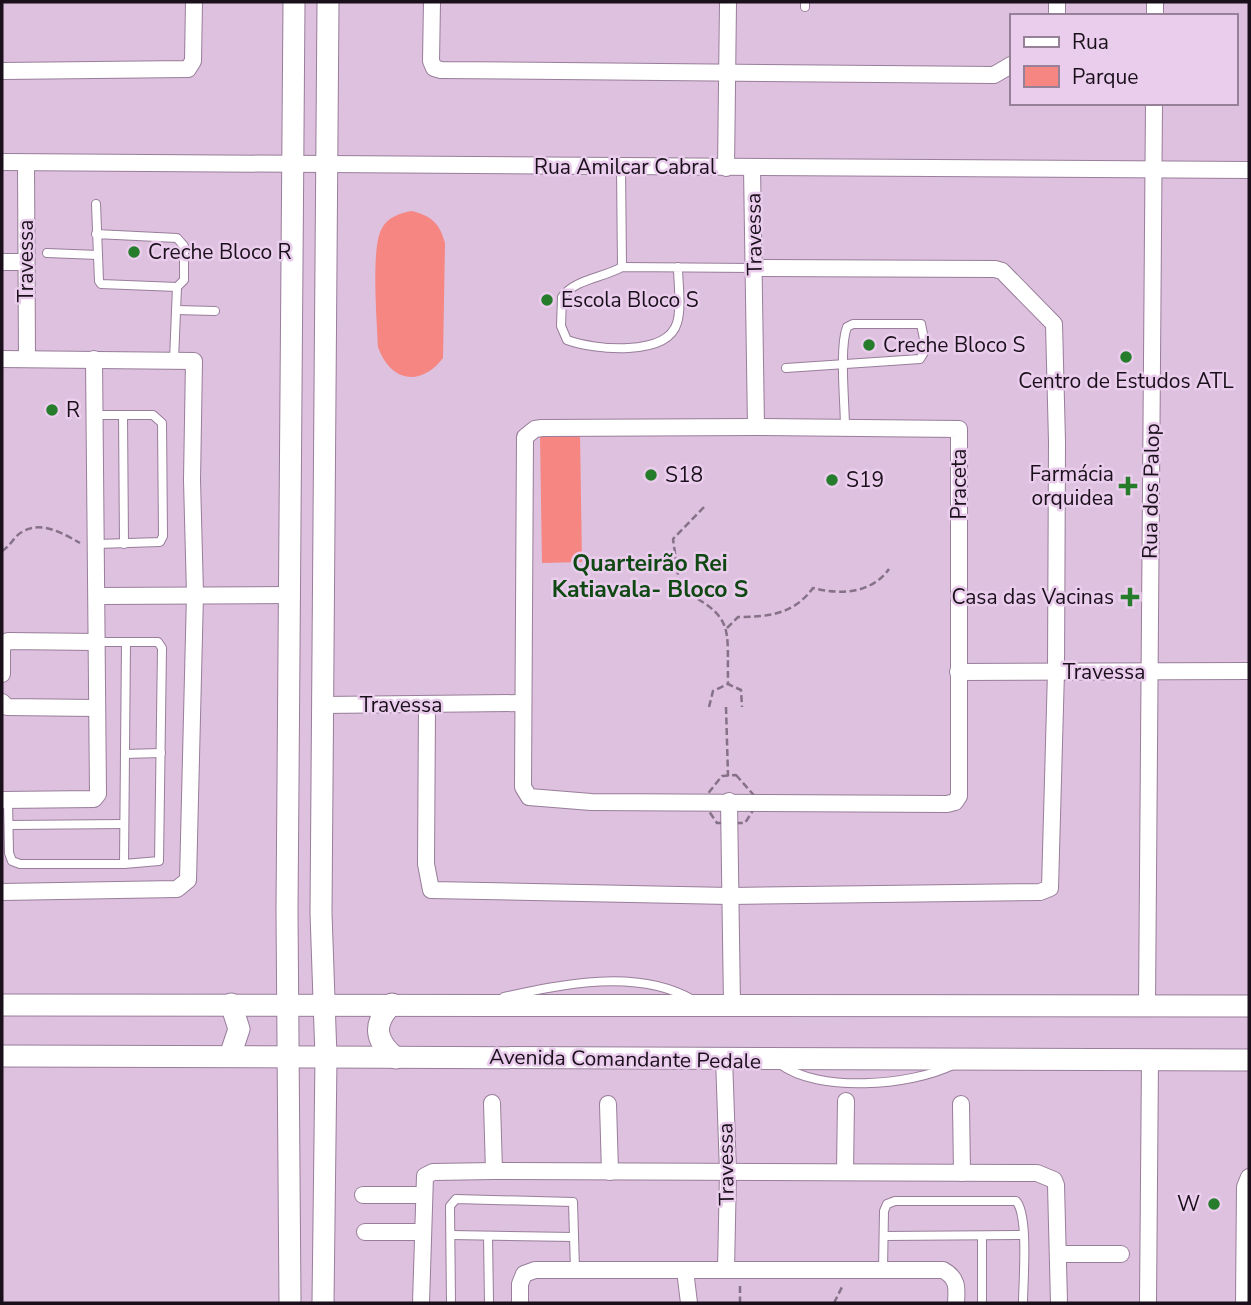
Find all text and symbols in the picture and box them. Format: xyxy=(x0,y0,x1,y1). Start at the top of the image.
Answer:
legend xyxy=(1010,14,1237,105)
text: Rua xyxy=(1072,28,1109,56)
text: Parque xyxy=(1072,63,1139,91)
street label: Rua Amilcar Cabral xyxy=(534,153,717,181)
street label: Travessa xyxy=(739,192,769,276)
street label: Travessa xyxy=(12,220,40,302)
place label: Creche Bloco R xyxy=(148,238,292,266)
marker: Creche Bloco R xyxy=(126,244,142,260)
place label: Escola Bloco S xyxy=(561,286,699,314)
marker: Escola Bloco S xyxy=(539,292,555,308)
place label: Creche Bloco S xyxy=(883,331,1025,359)
marker: Creche Bloco S xyxy=(861,337,877,353)
marker: Centro de Estudos ATL xyxy=(1118,349,1134,365)
place label: Centro de Estudos ATL xyxy=(1018,367,1234,395)
place label: R xyxy=(66,396,80,424)
marker: R xyxy=(44,402,60,418)
street label: Rua dos Palop xyxy=(1136,423,1166,559)
street label: Praceta xyxy=(945,449,973,519)
place label: Farmácia orquidea xyxy=(1029,460,1114,512)
place label: S18 xyxy=(665,461,703,489)
place label: S19 xyxy=(846,466,884,494)
marker: S18 xyxy=(643,467,659,483)
marker: S19 xyxy=(824,472,840,488)
marker: Farmácia orquidea xyxy=(1120,478,1136,494)
district label: Quarteirão Rei Katiavala- Bloco S xyxy=(552,548,748,605)
place label: Casa das Vacinas xyxy=(951,583,1114,611)
marker: Casa das Vacinas xyxy=(1120,587,1140,607)
street label: Travessa xyxy=(1063,658,1145,686)
street label: Travessa xyxy=(360,691,442,719)
street label: Avenida Comandante Pedale xyxy=(489,1043,761,1075)
street label: Travessa xyxy=(711,1122,741,1206)
place label: W xyxy=(1177,1190,1200,1218)
marker: W xyxy=(1206,1196,1222,1212)

